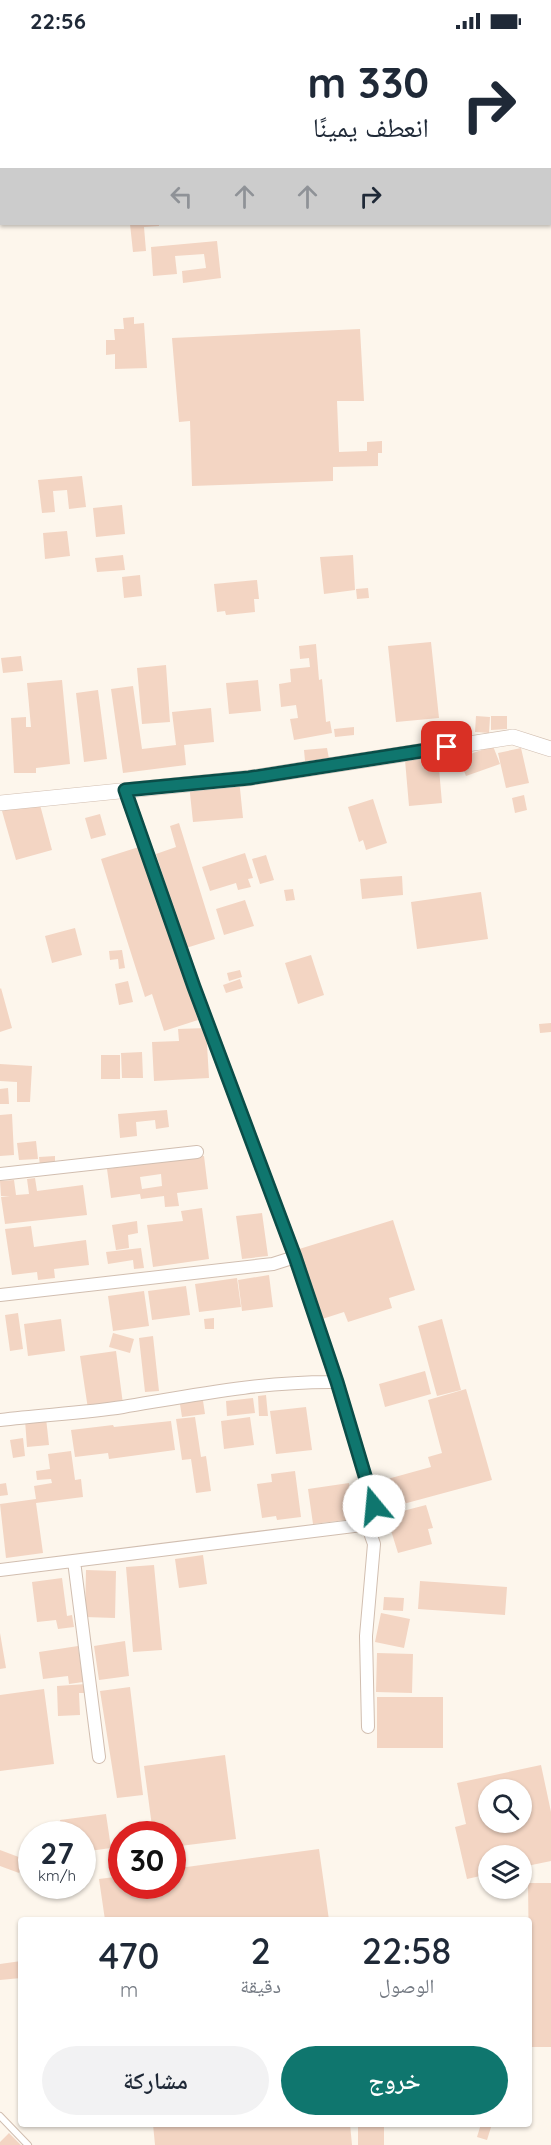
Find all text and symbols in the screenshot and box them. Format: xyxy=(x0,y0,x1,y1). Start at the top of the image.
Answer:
text: 22:56 xyxy=(30,7,86,35)
text: 330 m xyxy=(308,56,429,109)
icon: right xyxy=(450,66,528,144)
text: انعطف يمينًا xyxy=(313,110,429,144)
icon: left xyxy=(165,180,198,213)
icon: ahead xyxy=(228,180,261,213)
icon: ahead xyxy=(291,180,324,213)
icon: right xyxy=(354,180,387,213)
pin xyxy=(421,721,472,772)
icon: arrive xyxy=(430,730,463,763)
position arrow xyxy=(342,1474,406,1538)
map controls xyxy=(478,1779,532,1899)
button: search xyxy=(478,1779,532,1833)
speed limit sign: 30 xyxy=(108,1821,186,1899)
text: 27 xyxy=(40,1834,74,1872)
button: layers xyxy=(478,1845,532,1899)
text: km/h xyxy=(38,1866,76,1885)
text: 2 xyxy=(250,1928,271,1973)
text: 22:58 xyxy=(362,1928,451,1973)
text: 470 xyxy=(99,1933,159,1978)
text: دقيقة xyxy=(240,1973,281,1998)
text: الوصول xyxy=(379,1973,434,1998)
text: m xyxy=(120,1977,138,2002)
button: مشاركة xyxy=(42,2046,269,2115)
button: خروج xyxy=(281,2046,508,2115)

